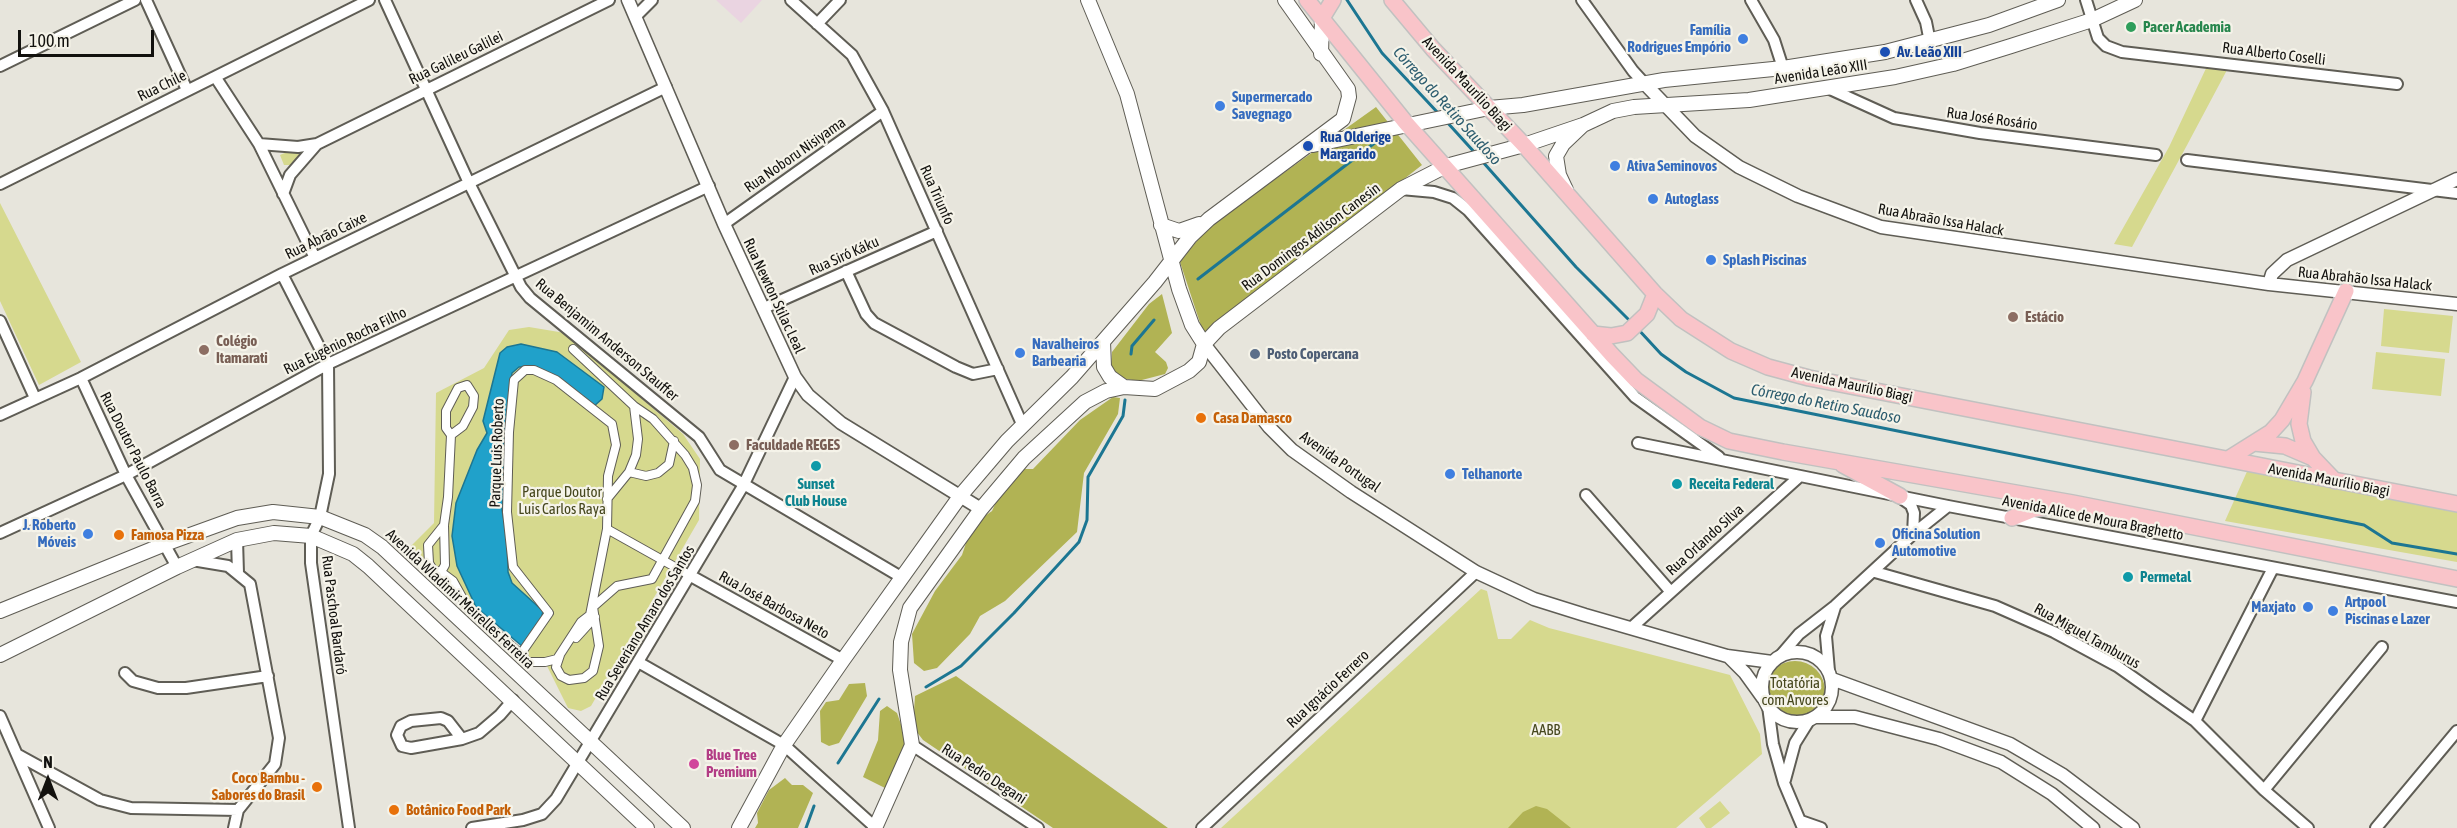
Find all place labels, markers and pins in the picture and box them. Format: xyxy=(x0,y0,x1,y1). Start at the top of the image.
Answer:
place label: Pacer Academia xyxy=(2143,18,2231,36)
marker: Pacer Academia xyxy=(2124,20,2138,34)
place label: Família Rodrigues Empório xyxy=(1627,21,1731,56)
marker: Família Rodrigues Empório xyxy=(1736,32,1750,46)
place label: Av. Leão XIII xyxy=(1897,43,1962,61)
marker: Av. Leão XIII xyxy=(1878,45,1892,59)
place label: Supermercado Savegnago xyxy=(1232,88,1313,123)
marker: Supermercado Savegnago xyxy=(1213,99,1227,113)
place label: Rua Olderige Margarido xyxy=(1320,128,1391,163)
marker: Rua Olderige Margarido xyxy=(1301,139,1315,153)
place label: Ativa Seminovos xyxy=(1627,157,1717,175)
marker: Ativa Seminovos xyxy=(1608,159,1622,173)
place label: Autoglass xyxy=(1665,190,1719,208)
marker: Autoglass xyxy=(1646,192,1660,206)
place label: Splash Piscinas xyxy=(1723,251,1806,269)
marker: Splash Piscinas xyxy=(1704,253,1718,267)
place label: Estácio xyxy=(2025,308,2064,326)
marker: Estácio xyxy=(2006,310,2020,324)
place label: Colégio Itamarati xyxy=(216,332,268,367)
place label: Navalheiros Barbearia xyxy=(1032,335,1099,370)
marker: Colégio Itamarati xyxy=(197,343,211,357)
place label: Posto Copercana xyxy=(1267,345,1359,363)
marker: Navalheiros Barbearia xyxy=(1013,346,1027,360)
marker: Posto Copercana xyxy=(1248,347,1262,361)
place label: Casa Damasco xyxy=(1213,409,1292,427)
marker: Casa Damasco xyxy=(1194,411,1208,425)
place label: Faculdade REGES xyxy=(746,436,840,454)
marker: Faculdade REGES xyxy=(727,438,741,452)
marker: Sunset Club House xyxy=(809,459,823,473)
place label: Telhanorte xyxy=(1462,465,1522,483)
marker: Telhanorte xyxy=(1443,467,1457,481)
place label: Sunset Club House xyxy=(785,475,847,510)
place label: Receita Federal xyxy=(1689,475,1774,493)
marker: Receita Federal xyxy=(1670,477,1684,491)
place label: J. Roberto Móveis xyxy=(23,516,76,551)
place label: Oficina Solution Automotive xyxy=(1892,525,1980,560)
place label: Famosa Pizza xyxy=(131,526,204,544)
marker: J. Roberto Móveis xyxy=(81,527,95,541)
marker: Famosa Pizza xyxy=(112,528,126,542)
marker: Oficina Solution Automotive xyxy=(1873,536,1887,550)
place label: Permetal xyxy=(2140,568,2191,586)
marker: Permetal xyxy=(2121,570,2135,584)
place label: Artpool Piscinas e Lazer xyxy=(2345,593,2430,628)
place label: Maxjato xyxy=(2251,598,2296,616)
marker: Maxjato xyxy=(2301,600,2315,614)
marker: Artpool Piscinas e Lazer xyxy=(2326,604,2340,618)
place label: Blue Tree Premium xyxy=(706,746,757,781)
marker: Blue Tree Premium xyxy=(687,757,701,771)
place label: Coco Bambu - Sabores do Brasil xyxy=(212,769,305,804)
marker: Coco Bambu - Sabores do Brasil xyxy=(310,780,324,794)
place label: Botânico Food Park xyxy=(406,801,511,819)
marker: Botânico Food Park xyxy=(387,803,401,817)

